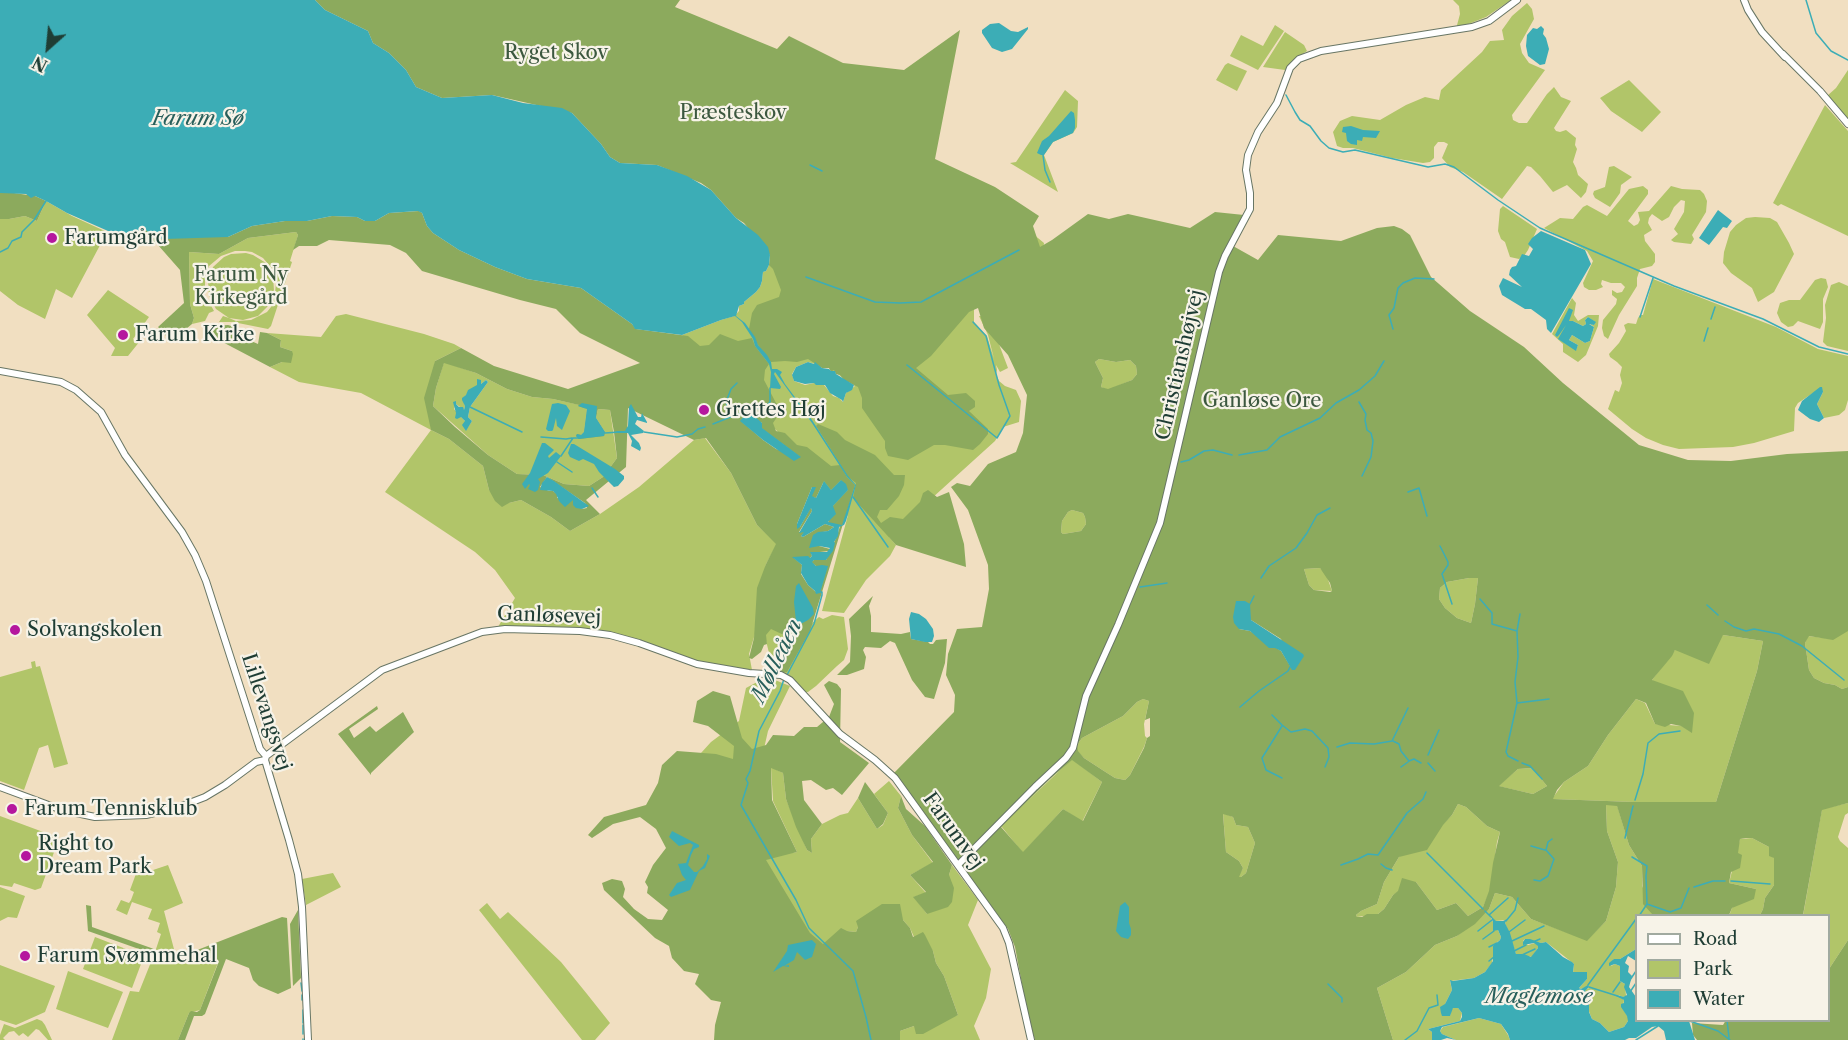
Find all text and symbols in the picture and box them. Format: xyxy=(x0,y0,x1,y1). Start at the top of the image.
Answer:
north arrow xyxy=(18,18,78,78)
park label: Ryget Skov xyxy=(504,41,608,65)
text: N xyxy=(29,52,51,76)
park label: Præsteskov xyxy=(679,101,787,125)
water label: Farum Sø xyxy=(152,106,244,132)
place label: Farumgård xyxy=(64,226,168,250)
marker: Farumgård xyxy=(45,231,59,245)
park label: Farum Ny Kirkegård xyxy=(194,263,288,310)
street label: Christianshøjvej xyxy=(1151,287,1209,443)
place label: Farum Kirke xyxy=(135,323,255,347)
marker: Farum Kirke xyxy=(116,328,130,342)
park label: Ganløse Ore xyxy=(1203,389,1321,413)
place label: Grettes Høj xyxy=(716,398,826,422)
marker: Grettes Høj xyxy=(697,403,711,417)
street label: Ganløsevej xyxy=(496,602,602,630)
water label: Mølleåen xyxy=(746,615,808,707)
place label: Solvangskolen xyxy=(27,618,162,642)
marker: Solvangskolen xyxy=(8,623,22,637)
street label: Lillevangsvej xyxy=(236,651,296,773)
street label: Farumvej xyxy=(917,788,989,874)
place label: Farum Tennisklub xyxy=(24,797,198,821)
marker: Farum Tennisklub xyxy=(5,802,19,816)
place label: Right to Dream Park xyxy=(38,832,152,879)
marker: Right to Dream Park xyxy=(19,849,33,863)
legend xyxy=(1635,914,1830,1022)
text: Road xyxy=(1693,928,1738,950)
place label: Farum Svømmehal xyxy=(37,944,217,968)
marker: Farum Svømmehal xyxy=(18,949,32,963)
text: Park xyxy=(1693,958,1732,980)
water label: Maglemose xyxy=(1485,984,1593,1010)
text: Water xyxy=(1693,988,1745,1010)

